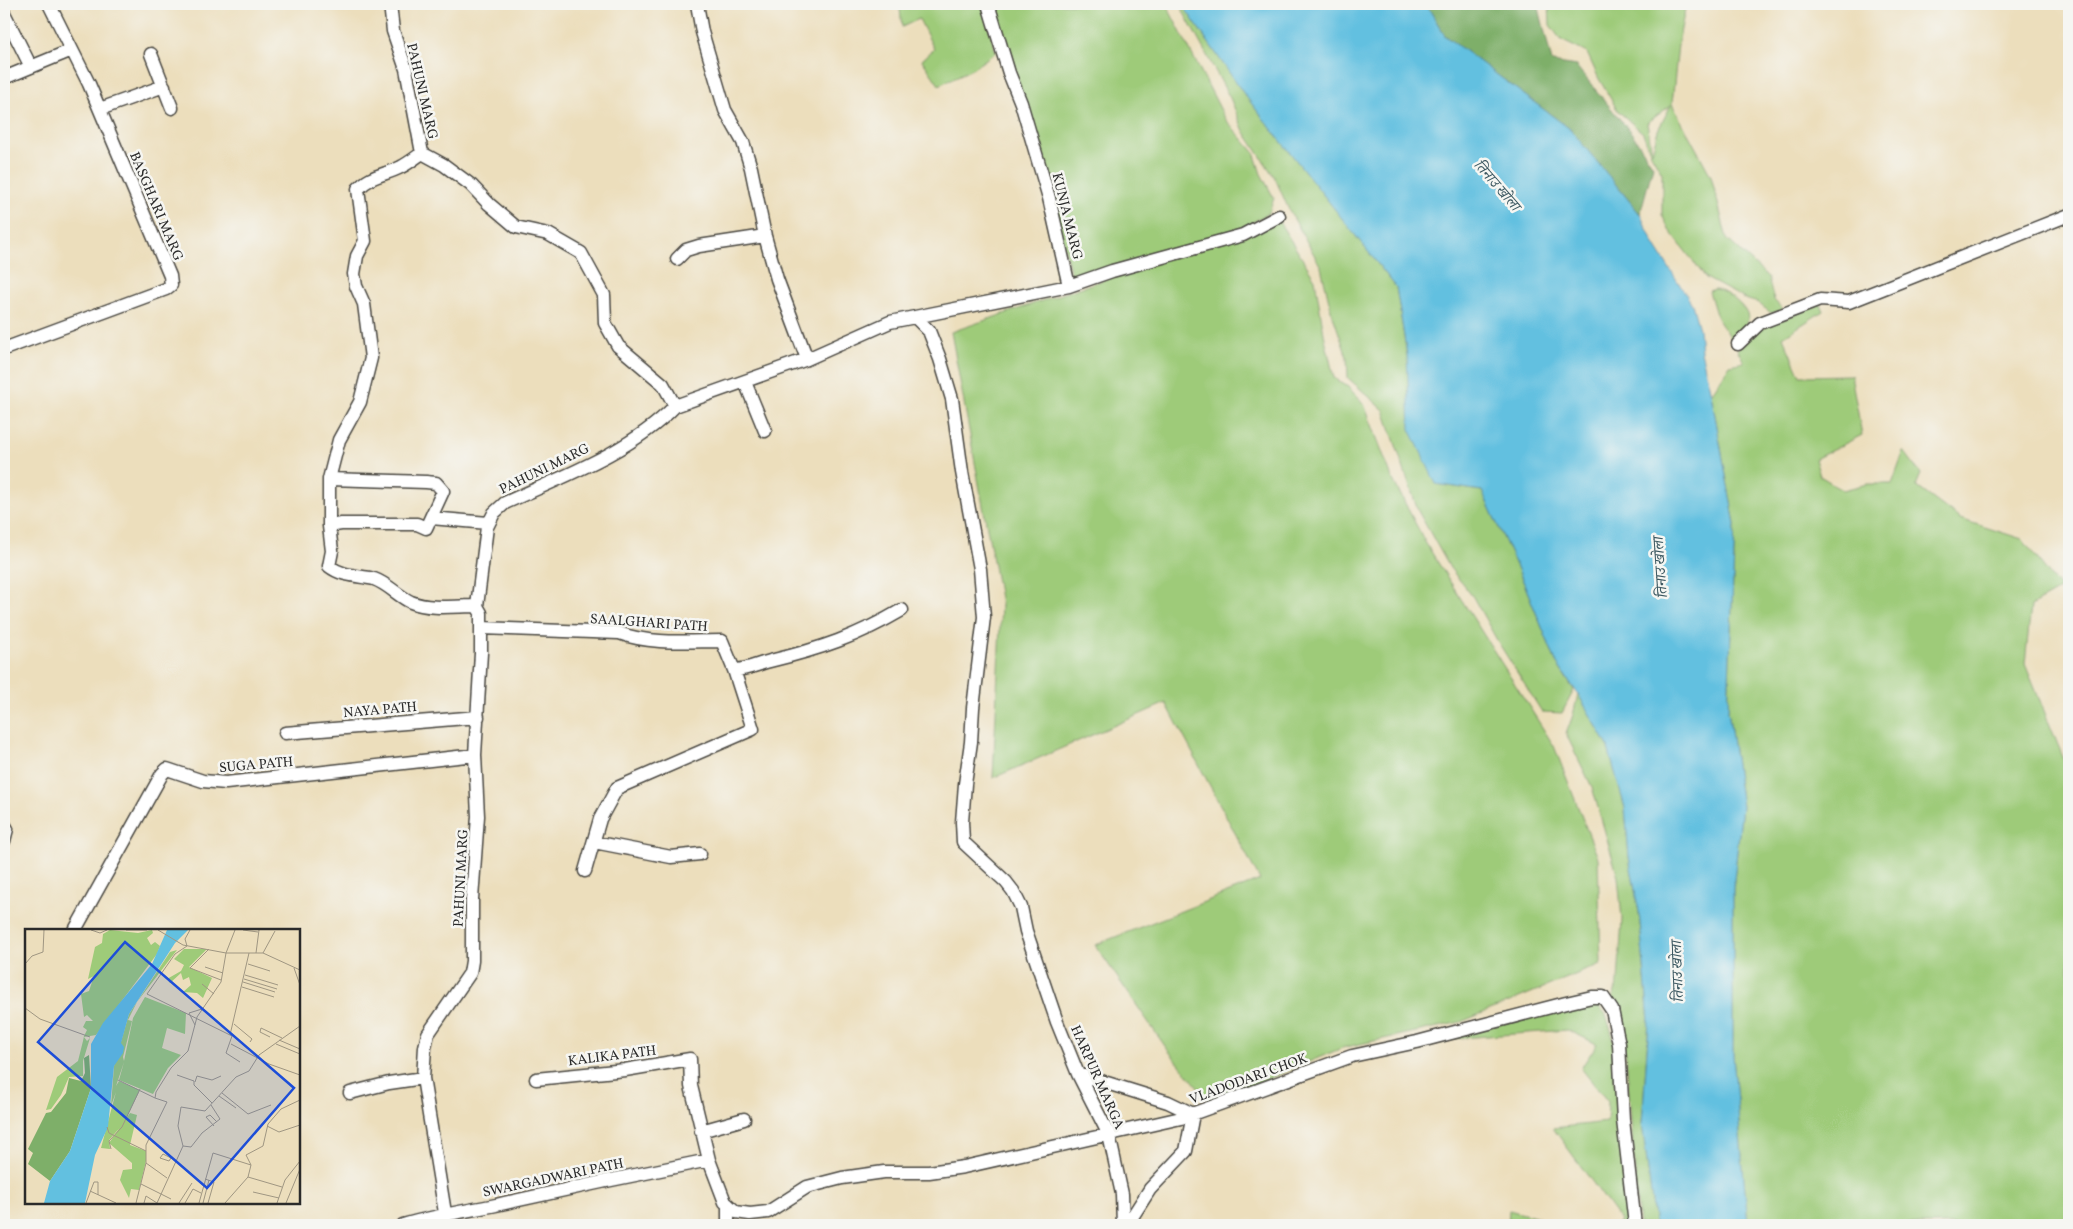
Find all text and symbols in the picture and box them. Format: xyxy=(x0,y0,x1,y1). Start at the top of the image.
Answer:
street label: PAHUNI MARG xyxy=(401,41,442,141)
street label: BASGHARI MARG xyxy=(124,149,187,264)
water label: तिनाउ खोला xyxy=(1468,156,1526,219)
street label: KUNJA MARG xyxy=(1047,171,1087,262)
street label: PAHUNI MARG xyxy=(496,439,593,499)
water label: तिनाउ खोला xyxy=(1649,533,1674,599)
street label: SAALGHARI PATH xyxy=(589,610,708,637)
street label: NAYA PATH xyxy=(342,698,418,723)
street label: SUGA PATH xyxy=(218,753,294,778)
street label: PAHUNI MARG xyxy=(449,829,474,928)
inset map xyxy=(25,929,300,1204)
water label: तिनाउ खोला xyxy=(1667,938,1690,1003)
street label: HARPUR MARGA xyxy=(1065,1023,1128,1133)
street label: KALIKA PATH xyxy=(567,1042,658,1071)
street label: VLADODARI CHOK xyxy=(1187,1049,1311,1110)
street label: SWARGADWARI PATH xyxy=(481,1154,626,1203)

